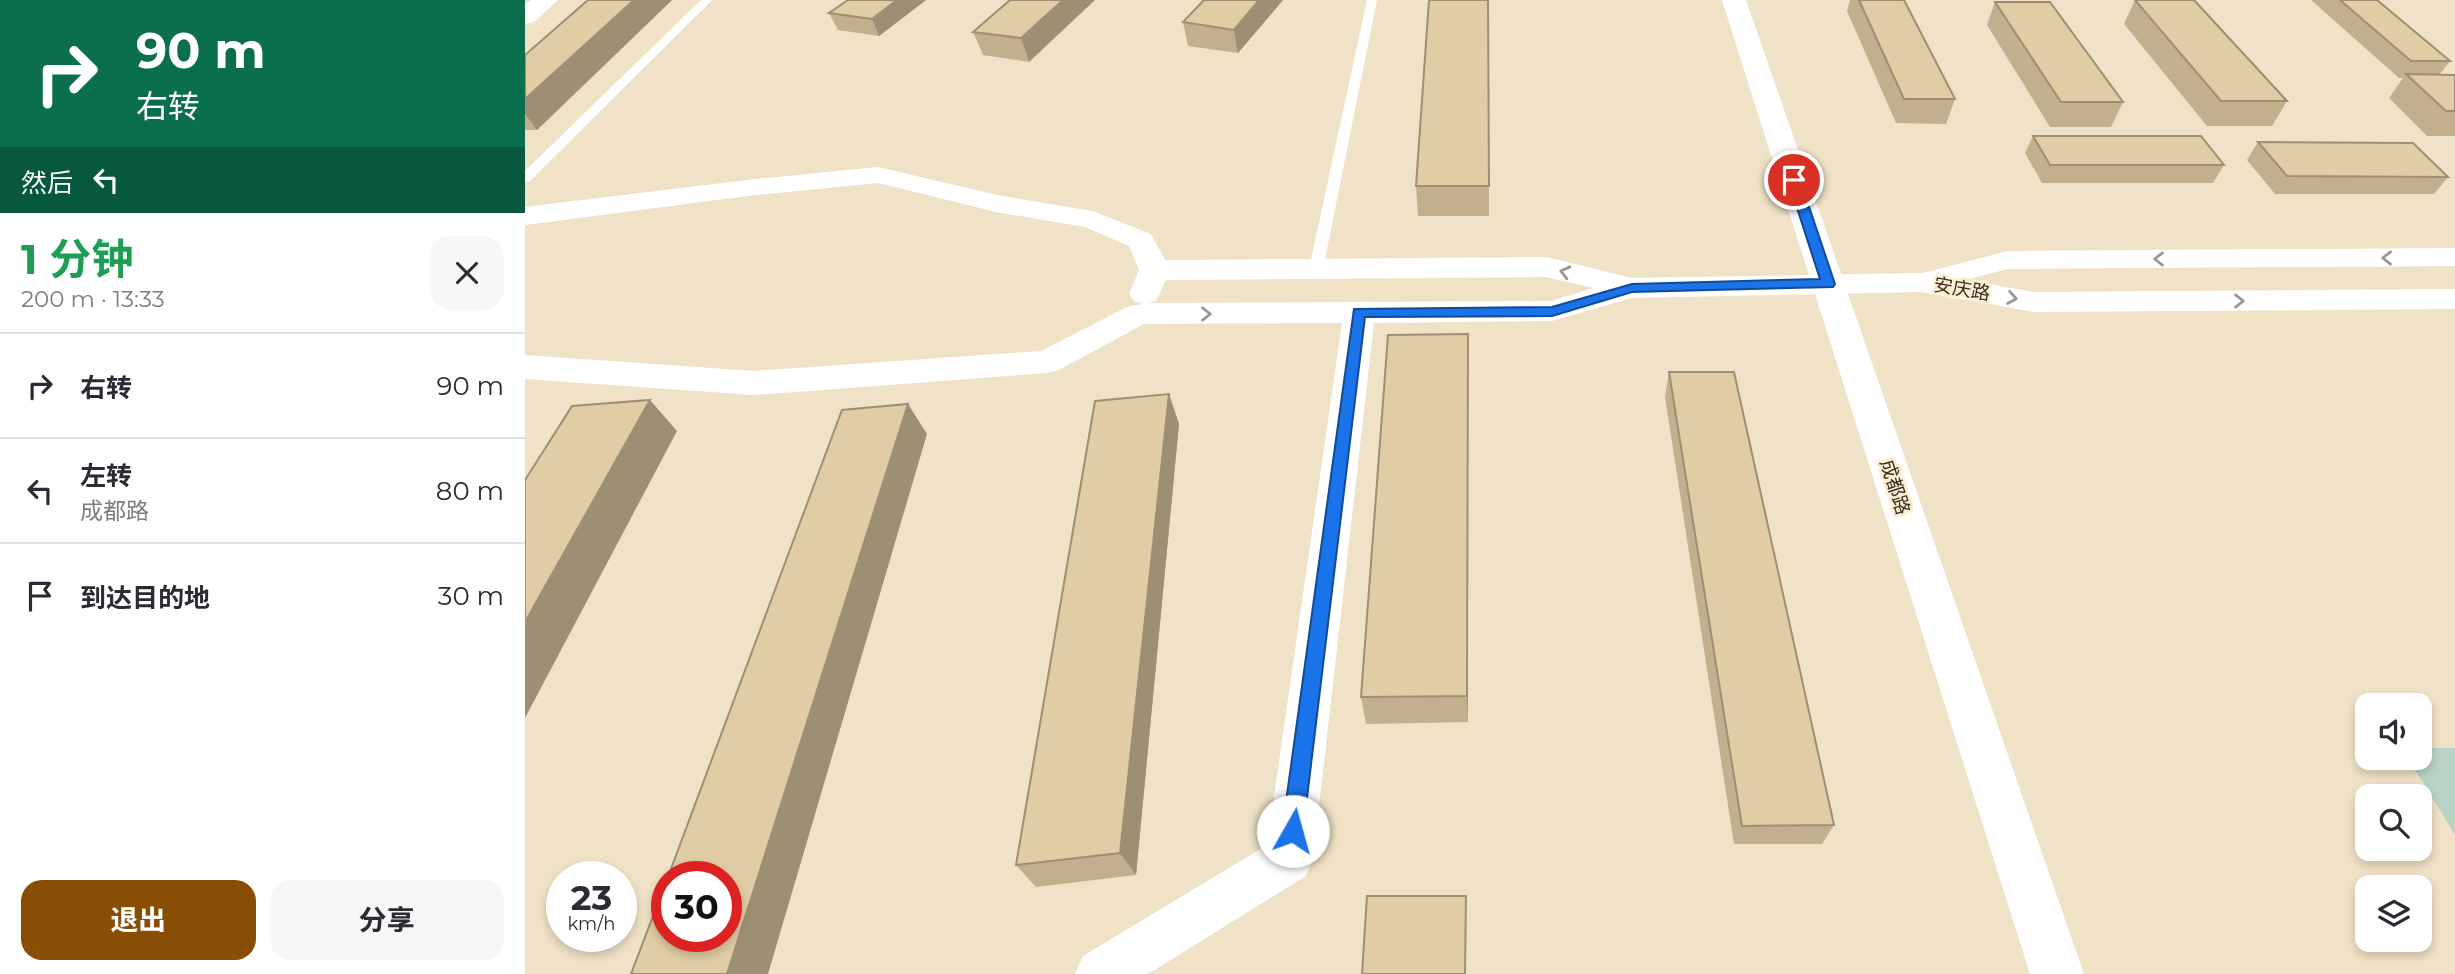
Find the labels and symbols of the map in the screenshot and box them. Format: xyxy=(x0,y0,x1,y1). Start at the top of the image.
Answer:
pin xyxy=(1764,150,1824,210)
one-way arrow xyxy=(2381,250,2392,266)
one-way arrow xyxy=(2154,251,2164,267)
one-way arrow xyxy=(1559,266,1571,280)
street label: 安庆路 xyxy=(1932,273,1992,305)
one-way arrow xyxy=(2006,290,2018,305)
one-way arrow xyxy=(2234,293,2245,308)
one-way arrow xyxy=(1201,306,1212,321)
street label: 成都路 xyxy=(1875,456,1915,518)
position arrow xyxy=(1256,794,1330,868)
speed limit sign: 30 xyxy=(651,861,742,952)

